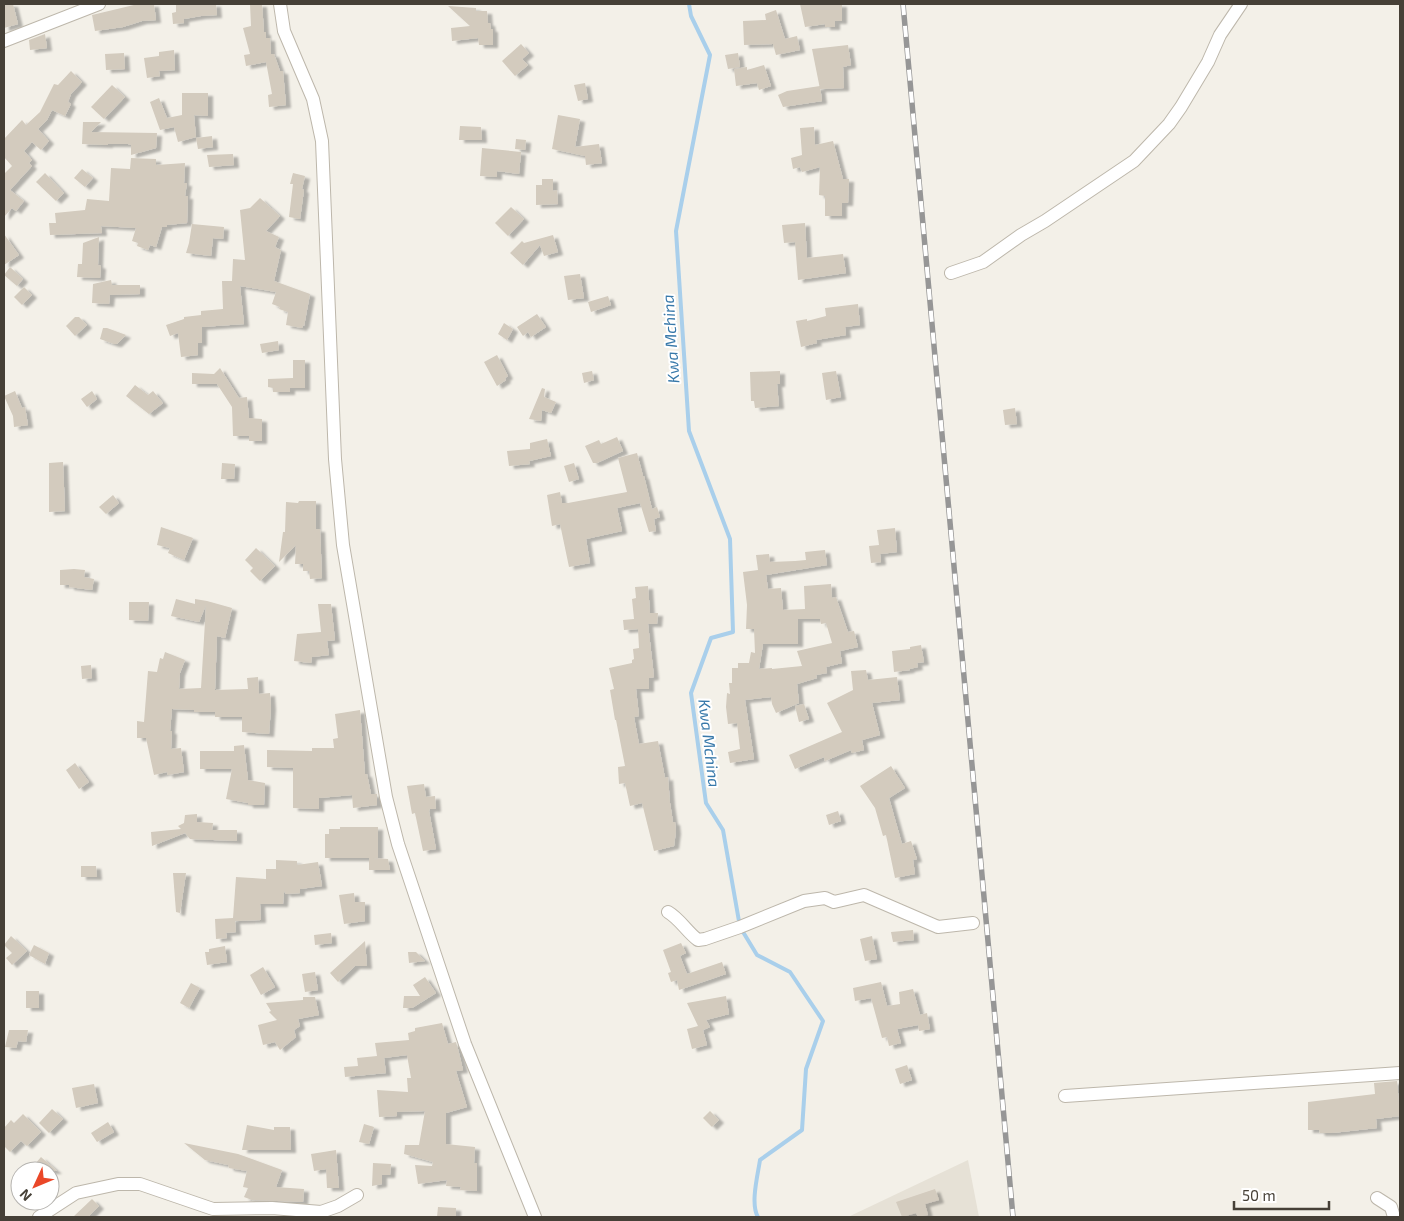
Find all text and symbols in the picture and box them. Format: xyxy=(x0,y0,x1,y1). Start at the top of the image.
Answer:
water label: Kwa Mchina xyxy=(657,294,683,384)
water label: Kwa Mchina xyxy=(695,698,725,788)
north arrow xyxy=(10,1161,60,1211)
scale bar xyxy=(1234,1178,1329,1210)
text: N xyxy=(16,1186,35,1205)
text: 50 m xyxy=(1242,1186,1276,1204)

